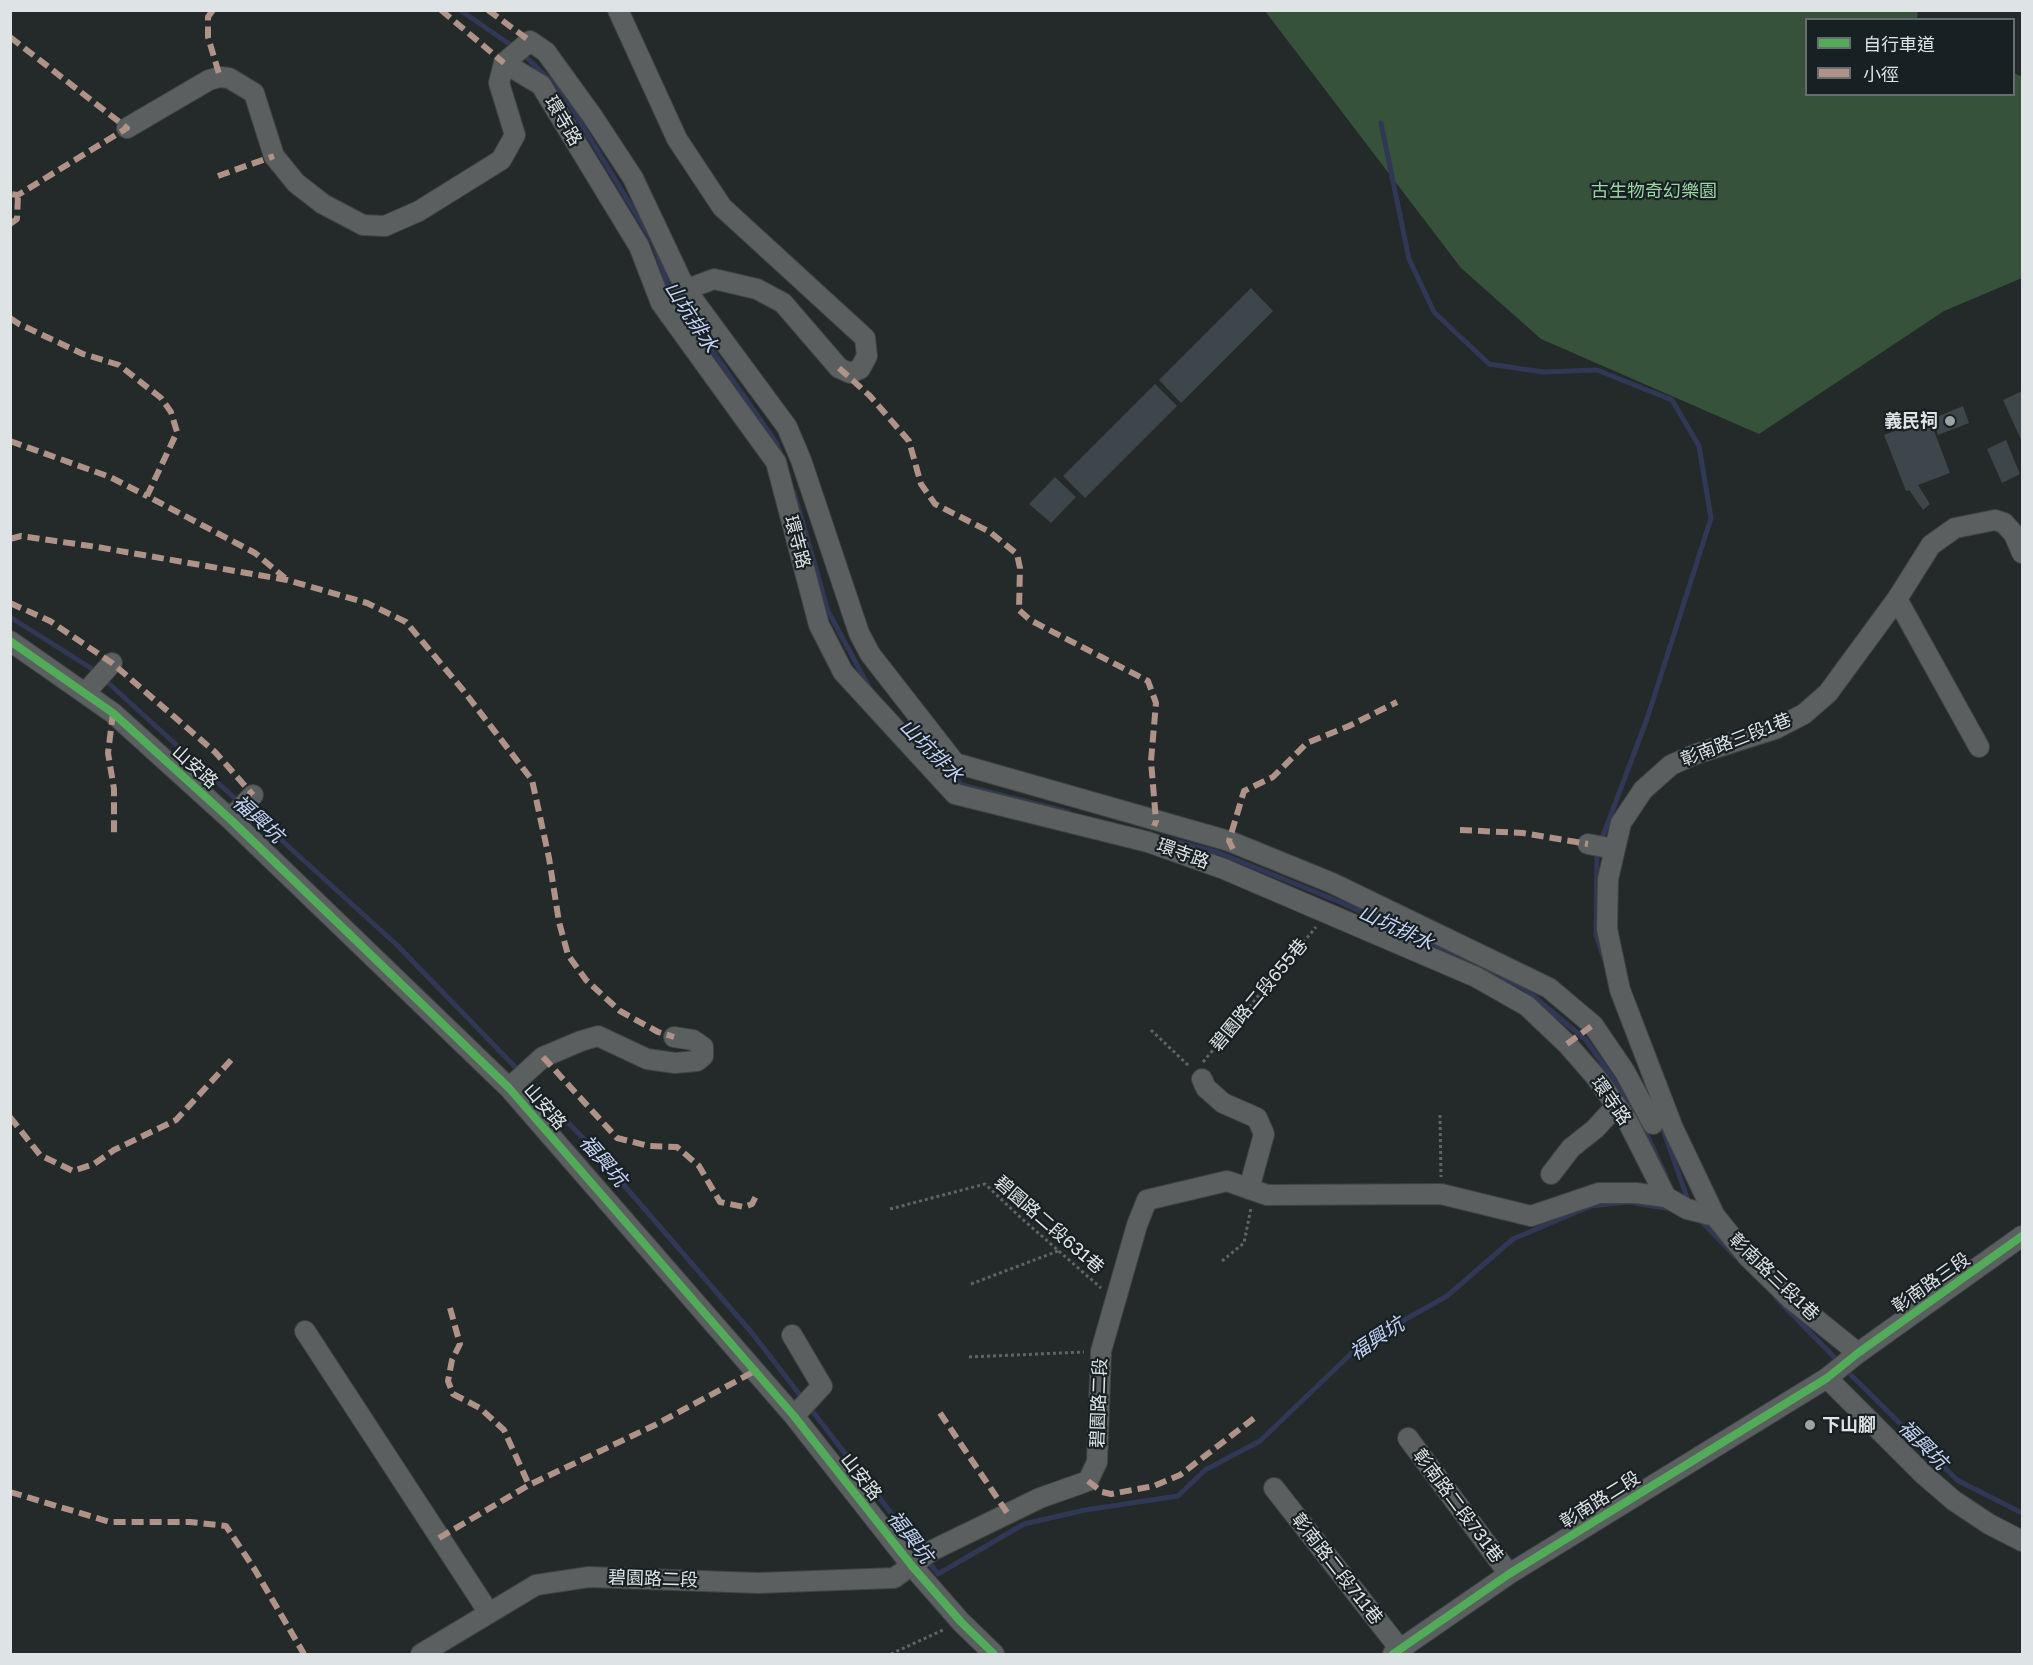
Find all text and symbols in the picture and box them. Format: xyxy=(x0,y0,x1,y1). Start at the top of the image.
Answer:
legend xyxy=(1805,18,2015,96)
text: 自行車道 xyxy=(1863,33,1935,55)
text: 小徑 xyxy=(1863,63,1899,85)
street label: 環寺路 xyxy=(540,92,586,150)
park label: 古生物奇幻樂園 xyxy=(1591,180,1717,202)
water label: 山坑排水 xyxy=(659,277,723,357)
place label: 義民祠 xyxy=(1884,410,1938,432)
marker: 義民祠 xyxy=(1943,414,1957,428)
street label: 環寺路 xyxy=(780,513,814,571)
street label: 彰南路三段1巷 xyxy=(1678,709,1794,771)
water label: 山坑排水 xyxy=(894,714,968,788)
street label: 山安路 xyxy=(168,741,222,793)
water label: 福興坑 xyxy=(228,790,288,848)
street label: 環寺路 xyxy=(1154,835,1212,873)
water label: 山坑排水 xyxy=(1355,900,1437,956)
street label: 碧園路二段655巷 xyxy=(1206,935,1312,1055)
street label: 環寺路 xyxy=(1587,1073,1635,1129)
street label: 山安路 xyxy=(519,1080,571,1134)
water label: 福興坑 xyxy=(574,1130,632,1192)
street label: 碧園路二段631巷 xyxy=(990,1172,1108,1278)
street label: 彰南路三段1巷 xyxy=(1725,1229,1823,1325)
street label: 彰南路三段 xyxy=(1888,1248,1974,1318)
water label: 福興坑 xyxy=(1345,1313,1409,1365)
street label: 碧園路二段 xyxy=(1087,1358,1111,1448)
place label: 下山腳 xyxy=(1822,1414,1876,1436)
water label: 福興坑 xyxy=(1893,1415,1953,1475)
marker: 下山腳 xyxy=(1803,1418,1817,1432)
street label: 彰南路二段731巷 xyxy=(1408,1445,1508,1567)
street label: 山安路 xyxy=(836,1449,886,1505)
street label: 彰南路二段 xyxy=(1556,1467,1644,1533)
water label: 福興坑 xyxy=(882,1506,938,1568)
street label: 彰南路二段711巷 xyxy=(1287,1509,1387,1629)
street label: 碧園路二段 xyxy=(608,1567,698,1591)

